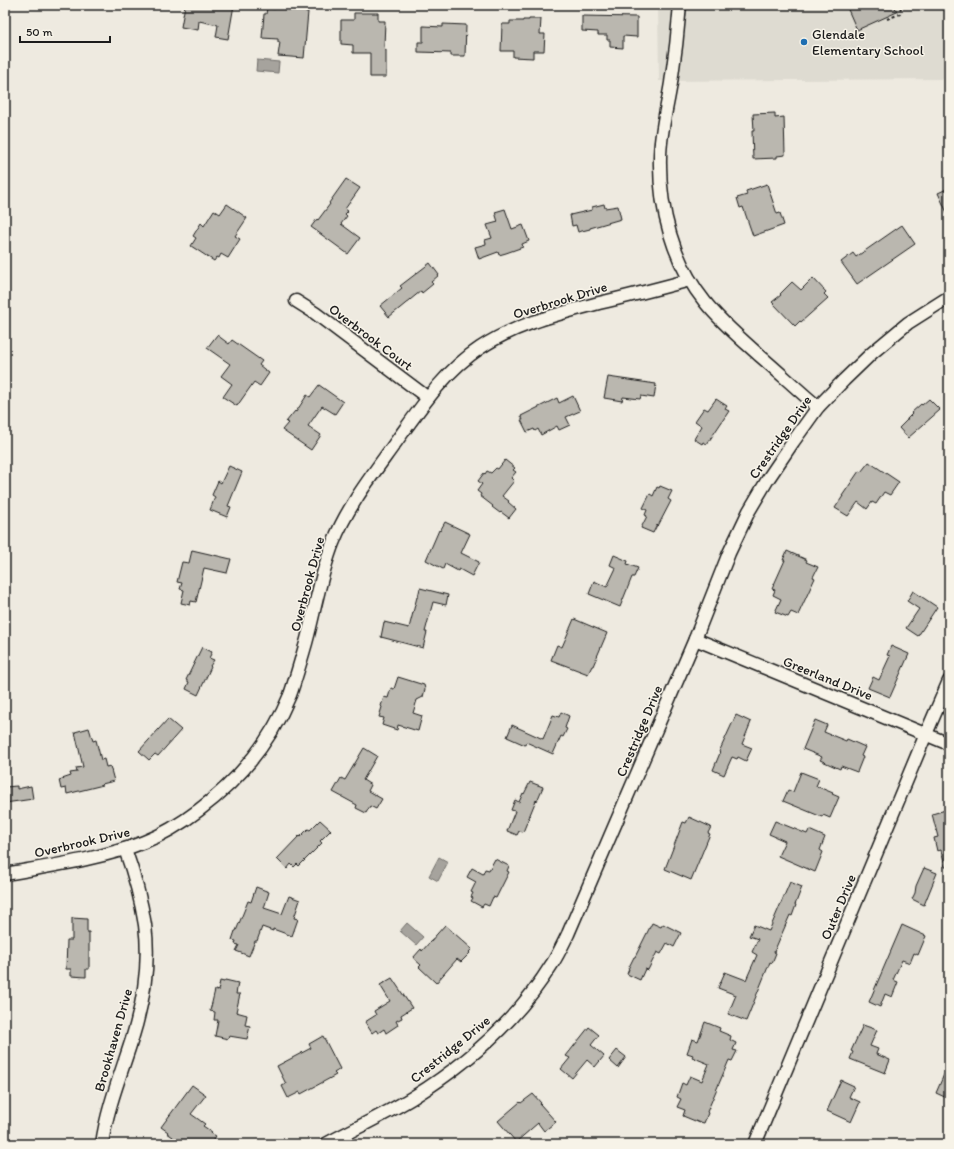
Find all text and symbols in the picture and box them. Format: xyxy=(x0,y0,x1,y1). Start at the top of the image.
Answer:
scale bar xyxy=(20,18,110,44)
text: 50 m xyxy=(26,25,52,39)
place label: Glendale Elementary School xyxy=(812,26,924,59)
marker: Glendale Elementary School xyxy=(799,37,809,47)
street label: Overbrook Drive xyxy=(511,278,610,323)
street label: Overbrook Court xyxy=(325,300,416,374)
street label: Crestridge Drive xyxy=(745,392,816,482)
street label: Overbrook Drive xyxy=(287,534,328,633)
street label: Greerland Drive xyxy=(781,653,875,704)
street label: Crestridge Drive xyxy=(613,683,667,780)
street label: Overbrook Drive xyxy=(33,823,132,862)
street label: Outer Drive xyxy=(817,871,860,943)
street label: Brookhaven Drive xyxy=(91,987,136,1094)
street label: Crestridge Drive xyxy=(407,1012,494,1087)

